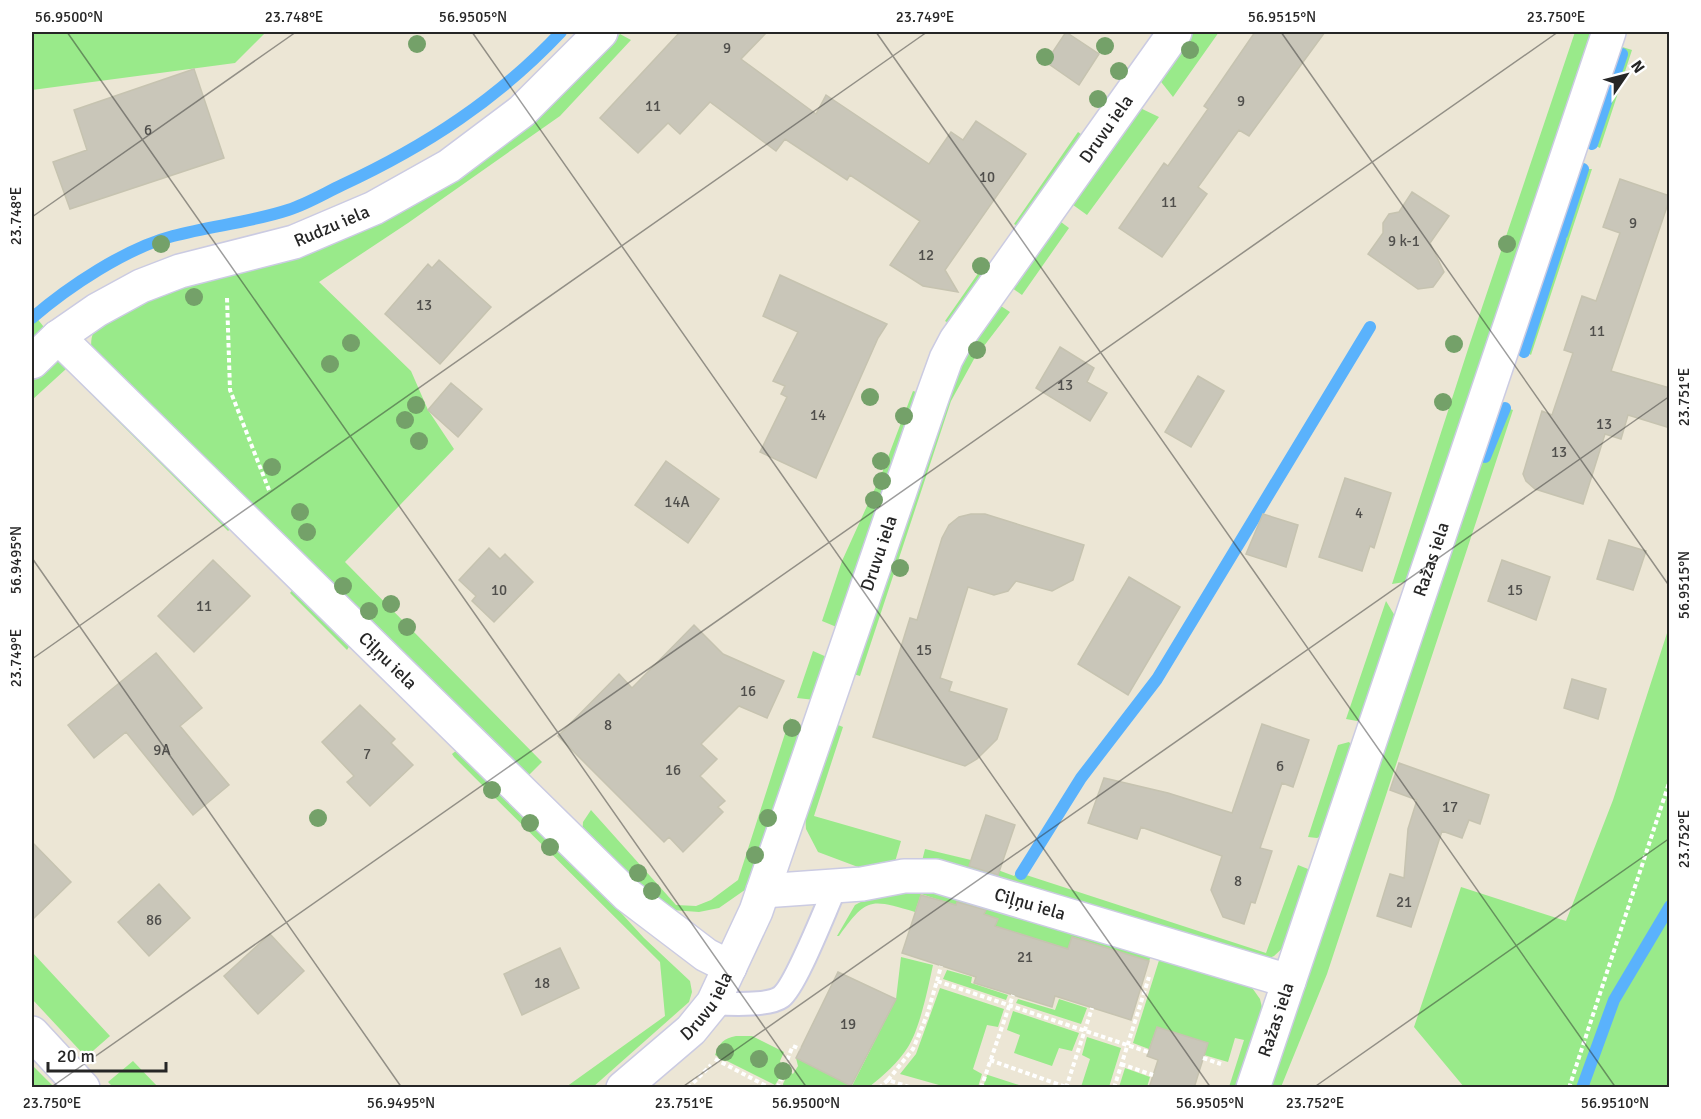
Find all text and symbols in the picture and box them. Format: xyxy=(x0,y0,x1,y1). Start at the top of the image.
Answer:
text: 56.9500°N xyxy=(35,8,103,26)
text: 23.748°E xyxy=(265,8,323,26)
text: 56.9505°N xyxy=(439,8,507,26)
text: 23.749°E xyxy=(896,8,954,26)
text: 56.9515°N xyxy=(1248,8,1316,26)
text: 23.750°E xyxy=(1527,8,1585,26)
house number: 9 xyxy=(723,39,731,57)
north arrow xyxy=(1596,45,1656,105)
text: N xyxy=(1626,57,1649,77)
street label: Druvu iela xyxy=(1074,91,1138,167)
house number: 9 xyxy=(1237,92,1245,110)
house number: 11 xyxy=(645,97,661,115)
house number: 6 xyxy=(144,121,152,139)
house number: 10 xyxy=(979,168,995,186)
text: 23.748°E xyxy=(7,187,25,245)
house number: 11 xyxy=(1161,193,1177,211)
street label: Rudzu iela xyxy=(291,200,373,252)
house number: 9 xyxy=(1629,214,1637,232)
house number: 9 k-1 xyxy=(1388,232,1420,250)
house number: 12 xyxy=(918,246,934,264)
house number: 13 xyxy=(416,296,432,314)
house number: 11 xyxy=(1589,322,1605,340)
text: 23.751°E xyxy=(1675,368,1693,426)
house number: 13 xyxy=(1057,376,1073,394)
house number: 14 xyxy=(810,406,826,424)
house number: 13 xyxy=(1596,415,1612,433)
house number: 13 xyxy=(1551,443,1567,461)
house number: 14A xyxy=(664,493,690,511)
house number: 4 xyxy=(1355,504,1363,522)
street label: Druvu iela xyxy=(856,512,902,594)
street label: Ražas iela xyxy=(1408,519,1454,599)
text: 56.9495°N xyxy=(7,526,25,594)
text: 56.9515°N xyxy=(1675,551,1693,619)
house number: 10 xyxy=(491,581,507,599)
house number: 15 xyxy=(1507,581,1523,599)
house number: 11 xyxy=(196,597,212,615)
street label: Ciļņu iela xyxy=(354,627,422,694)
text: 23.749°E xyxy=(7,629,25,687)
house number: 15 xyxy=(916,641,932,659)
house number: 16 xyxy=(740,682,756,700)
house number: 8 xyxy=(604,716,612,734)
house number: 9A xyxy=(153,741,171,759)
house number: 7 xyxy=(363,745,371,763)
house number: 6 xyxy=(1276,757,1284,775)
house number: 16 xyxy=(665,761,681,779)
house number: 17 xyxy=(1442,798,1458,816)
text: 23.752°E xyxy=(1675,810,1693,868)
house number: 8 xyxy=(1234,872,1242,890)
street label: Ciļņu iela xyxy=(992,883,1068,925)
house number: 21 xyxy=(1396,893,1412,911)
house number: 86 xyxy=(146,911,162,929)
house number: 21 xyxy=(1017,948,1033,966)
street label: Druvu iela xyxy=(676,968,737,1045)
house number: 18 xyxy=(534,974,550,992)
street label: Ražas iela xyxy=(1253,980,1299,1060)
house number: 19 xyxy=(840,1015,856,1033)
scale bar xyxy=(48,1035,166,1073)
text: 20 m xyxy=(57,1045,95,1067)
text: 23.750°E xyxy=(23,1094,81,1112)
text: 56.9495°N xyxy=(367,1094,435,1112)
text: 23.751°E xyxy=(655,1094,713,1112)
text: 56.9500°N xyxy=(772,1094,840,1112)
text: 56.9505°N xyxy=(1176,1094,1244,1112)
text: 23.752°E xyxy=(1286,1094,1344,1112)
text: 56.9510°N xyxy=(1581,1094,1649,1112)

